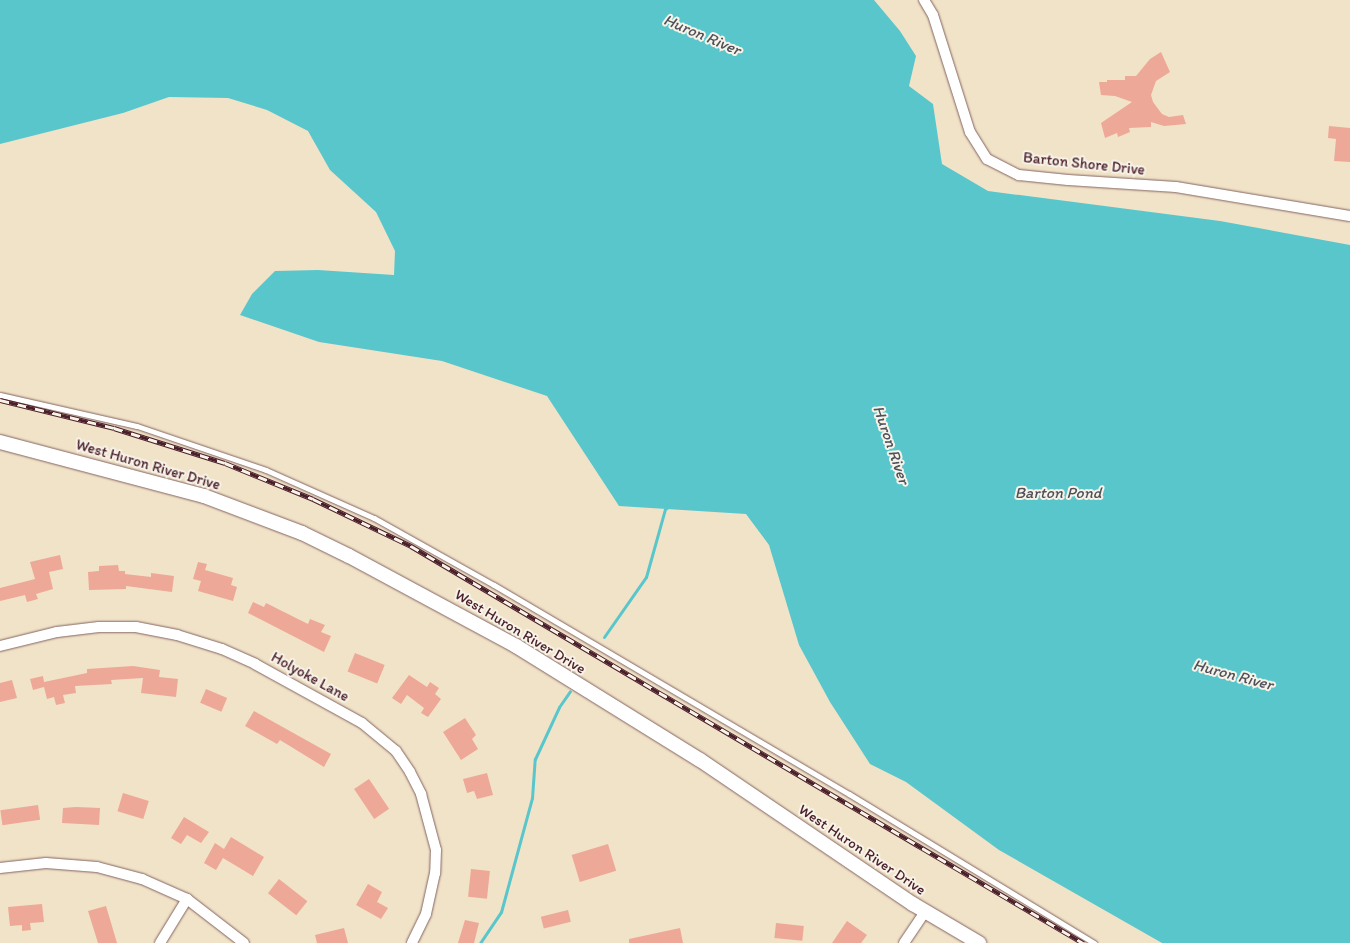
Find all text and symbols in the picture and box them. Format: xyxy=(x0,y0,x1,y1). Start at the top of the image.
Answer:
water label: Huron River xyxy=(661,10,743,60)
street label: Barton Shore Drive xyxy=(1022,149,1146,179)
water label: Huron River xyxy=(869,403,913,487)
street label: West Huron River Drive xyxy=(74,436,222,494)
water label: Barton Pond xyxy=(1015,483,1101,503)
street label: West Huron River Drive xyxy=(452,586,588,678)
street label: Holyoke Lane xyxy=(268,648,352,706)
water label: Huron River xyxy=(1191,655,1275,695)
street label: West Huron River Drive xyxy=(795,801,929,899)

